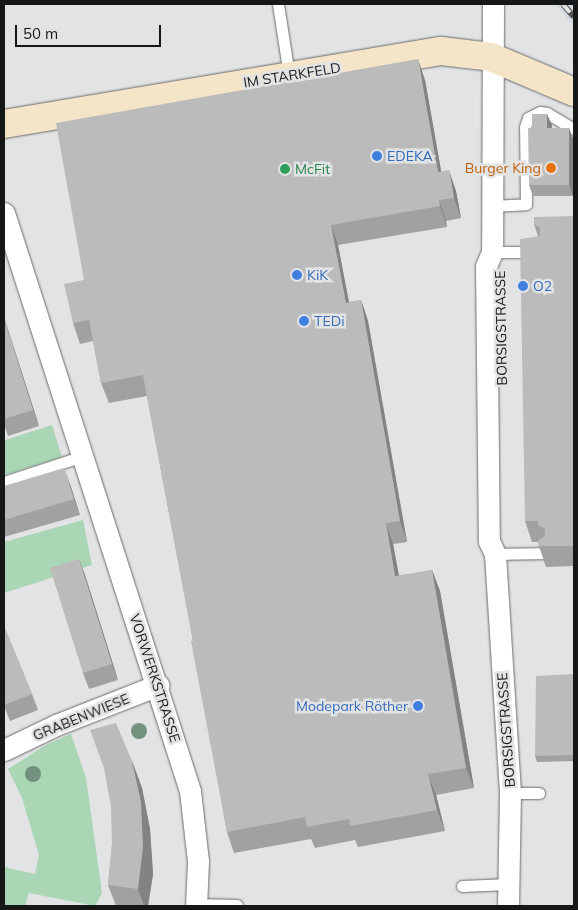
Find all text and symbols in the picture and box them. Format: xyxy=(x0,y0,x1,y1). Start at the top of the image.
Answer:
scale bar xyxy=(18,15,164,47)
text: 50 m xyxy=(23,24,58,43)
street label: IM STARKFELD xyxy=(242,59,342,91)
place label: EDEKA xyxy=(387,148,433,164)
marker: EDEKA xyxy=(371,150,383,162)
place label: Burger King xyxy=(465,160,541,176)
place label: McFit xyxy=(295,161,330,177)
marker: Burger King xyxy=(545,162,557,174)
marker: McFit xyxy=(279,163,291,175)
place label: KiK xyxy=(307,267,328,283)
marker: KiK xyxy=(291,269,303,281)
street label: BORSIGSTRASSE xyxy=(492,270,510,386)
place label: O2 xyxy=(533,278,552,294)
marker: O2 xyxy=(517,280,529,292)
place label: TEDi xyxy=(314,313,344,329)
marker: TEDi xyxy=(298,315,310,327)
street label: VORWERKSTRASSE xyxy=(126,612,184,744)
street label: BORSIGSTRASSE xyxy=(494,672,518,788)
street label: GRABENWIESE xyxy=(30,690,132,744)
place label: Modepark Röther xyxy=(296,698,408,714)
marker: Modepark Röther xyxy=(412,700,424,712)

